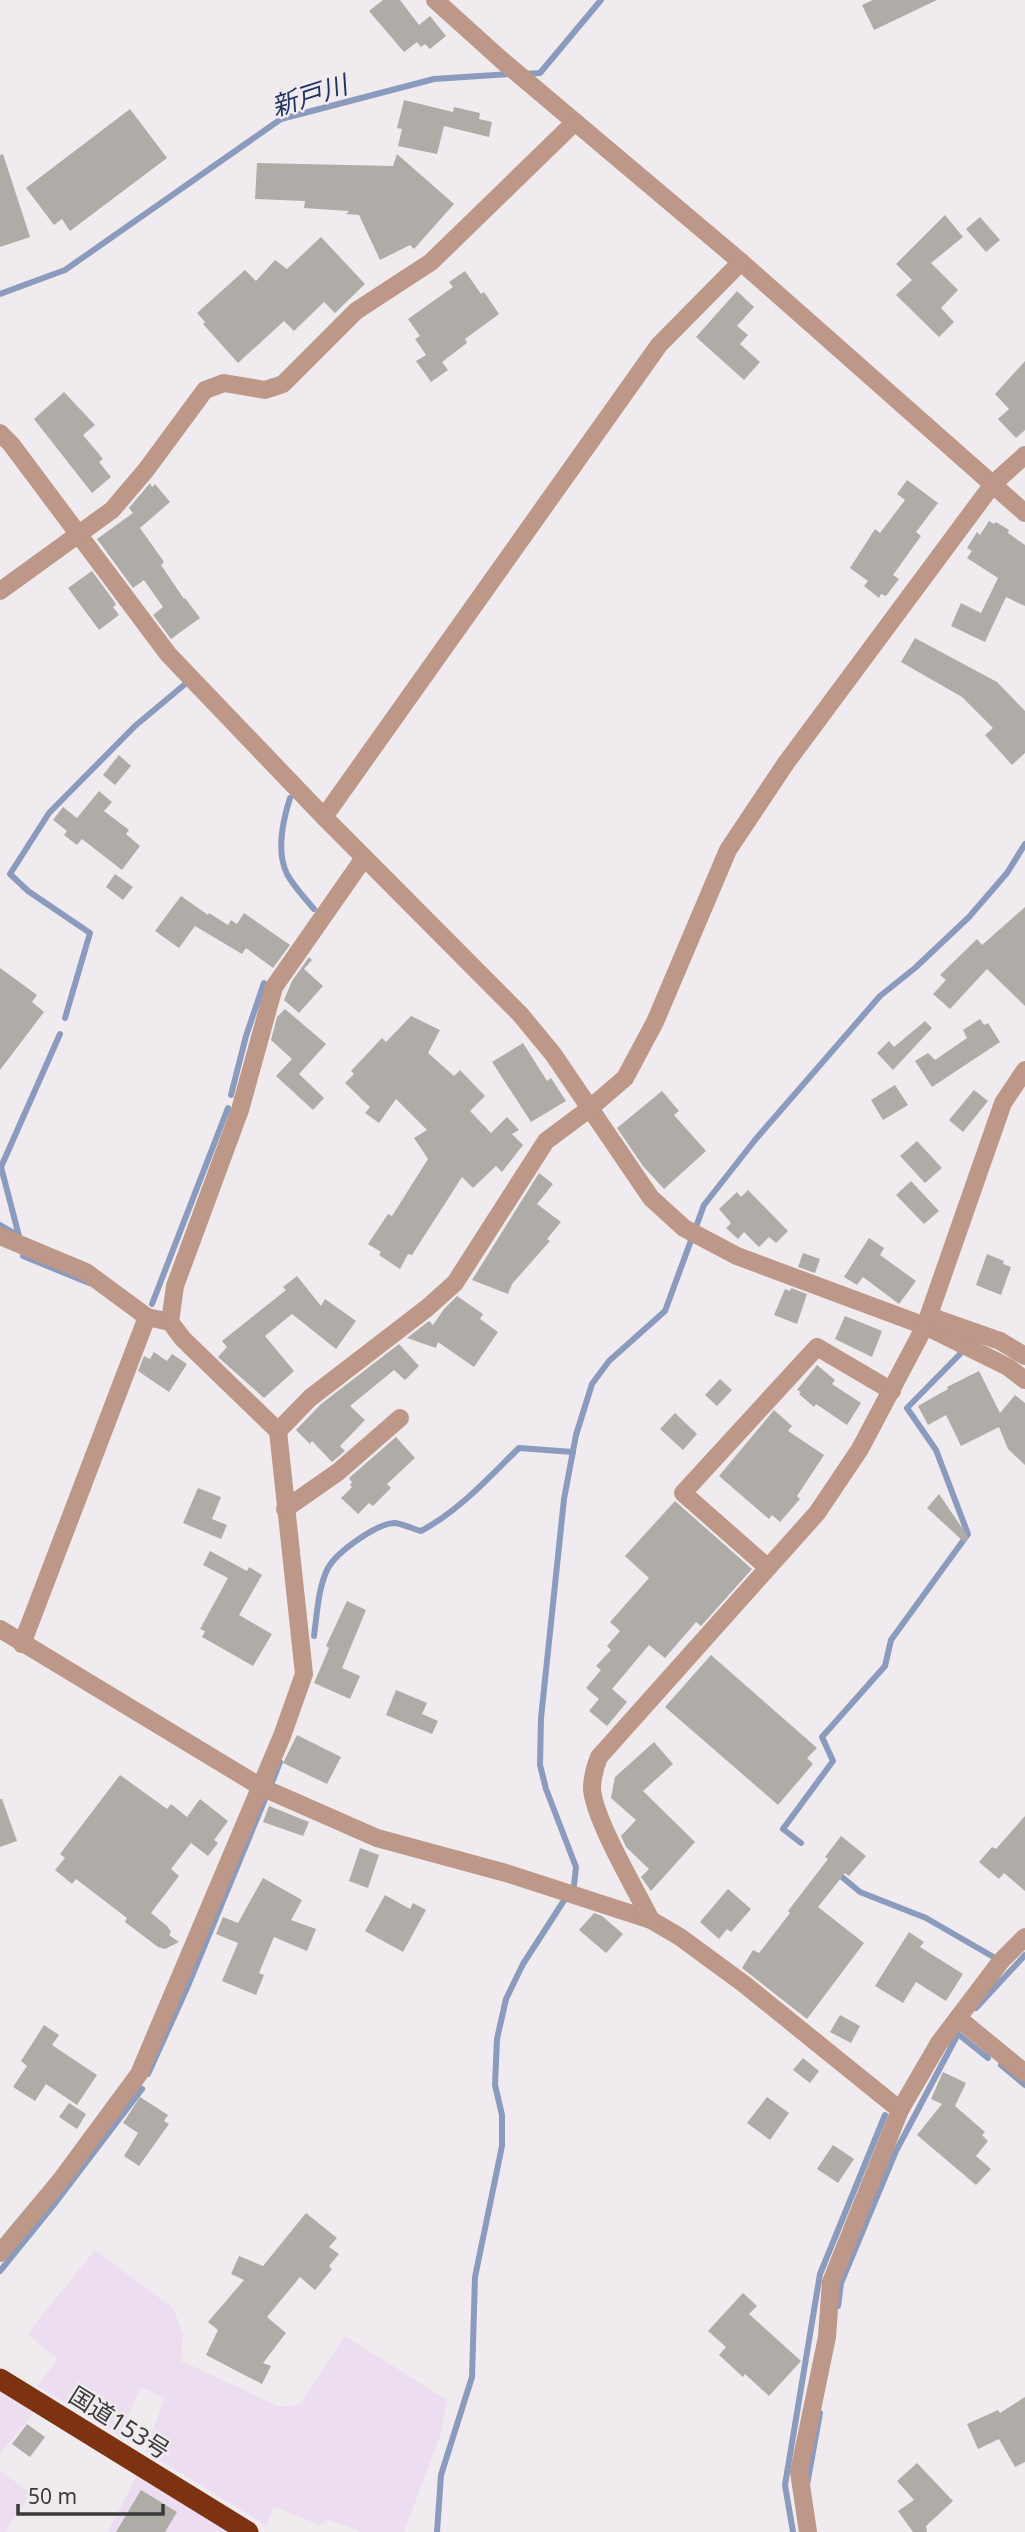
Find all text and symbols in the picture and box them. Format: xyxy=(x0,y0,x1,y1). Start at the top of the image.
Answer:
water label: 新戸川 xyxy=(266,65,354,124)
street label: 国道153号 xyxy=(63,2378,177,2466)
scale bar xyxy=(18,2472,163,2516)
text: 50 m xyxy=(28,2482,77,2510)

